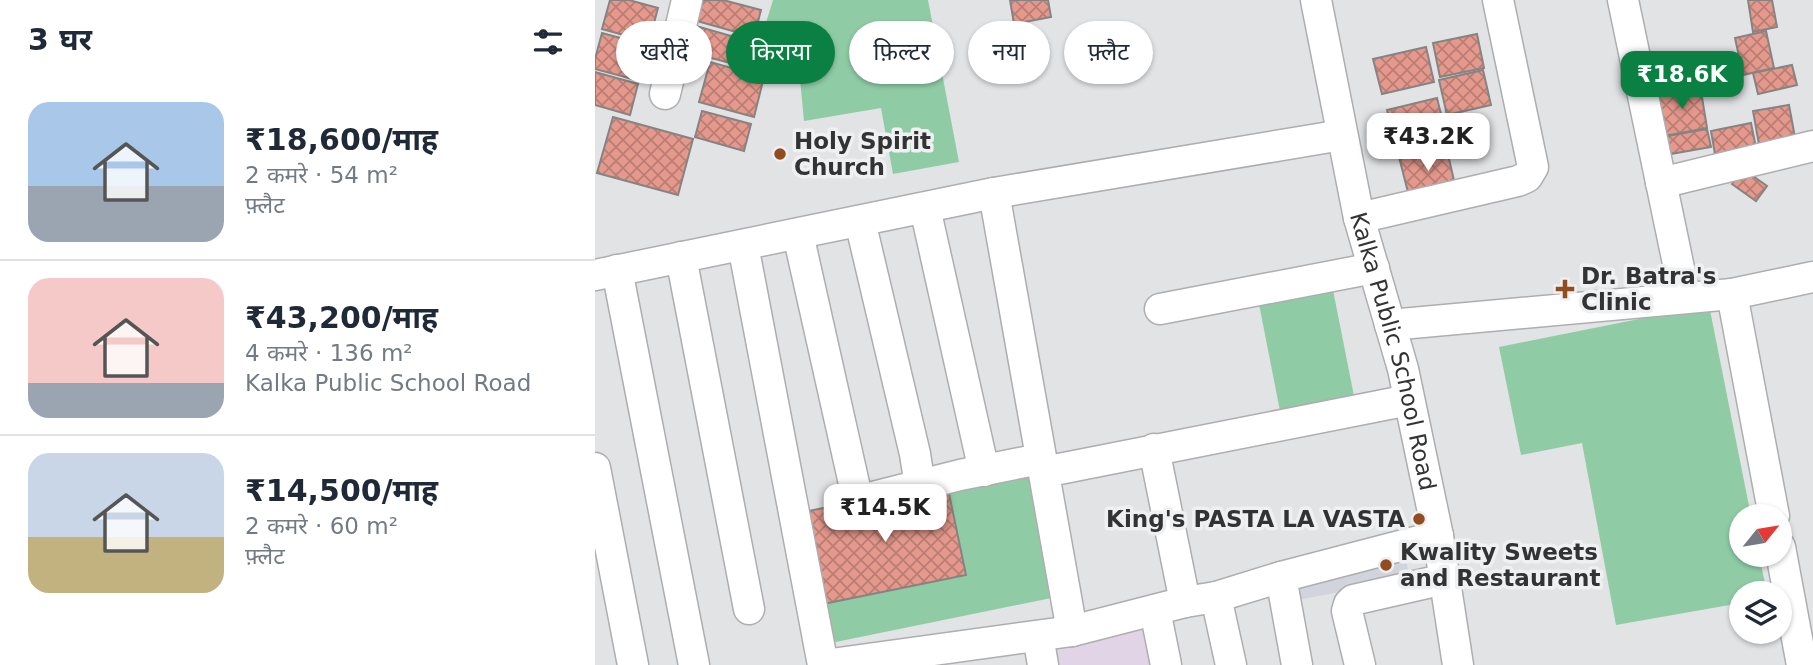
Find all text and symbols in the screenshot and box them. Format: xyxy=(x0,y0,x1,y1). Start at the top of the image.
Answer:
chip: खरीदें xyxy=(616,21,712,84)
chip: किराया xyxy=(726,21,835,84)
chip: फ़िल्टर xyxy=(849,21,954,84)
chip: नया xyxy=(968,21,1050,84)
chip: फ़्लैट xyxy=(1064,21,1153,84)
text: 3 घर xyxy=(28,22,92,57)
icon: filters xyxy=(529,23,567,61)
pin: ₹18.6K xyxy=(1625,52,1739,111)
text: ₹18.6K xyxy=(1637,61,1727,87)
pin: ₹43.2K xyxy=(1371,114,1485,173)
text: ₹18,600/माह xyxy=(245,122,438,157)
text: ₹43.2K xyxy=(1383,123,1473,149)
place label: Holy Spirit Church xyxy=(794,128,931,180)
icon: home xyxy=(84,130,168,214)
marker: Holy Spirit Church xyxy=(772,146,788,162)
text: 2 कमरे · 54 m² xyxy=(245,162,398,188)
text: फ़्लैट xyxy=(245,192,285,218)
street label: Kalka Public School Road xyxy=(1345,209,1441,493)
place label: Dr. Batra's Clinic xyxy=(1581,263,1717,315)
marker: Dr. Batra's Clinic xyxy=(1555,279,1575,299)
text: ₹43,200/माह xyxy=(245,300,438,335)
icon: home xyxy=(84,306,168,390)
text: 4 कमरे · 136 m² xyxy=(245,340,413,366)
text: Kalka Public School Road xyxy=(245,370,531,396)
text: ₹14,500/माह xyxy=(245,473,438,508)
icon: home xyxy=(84,481,168,565)
pin: ₹14.5K xyxy=(828,484,942,544)
text: ₹14.5K xyxy=(840,494,930,520)
north arrow xyxy=(1729,504,1792,567)
map controls xyxy=(1729,504,1792,644)
place label: King's PASTA LA VASTA xyxy=(1106,506,1405,532)
marker: King's PASTA LA VASTA xyxy=(1411,511,1427,527)
text: 2 कमरे · 60 m² xyxy=(245,513,398,539)
place label: Kwality Sweets and Restaurant xyxy=(1400,539,1601,591)
text: फ़्लैट xyxy=(245,543,285,569)
marker: Kwality Sweets and Restaurant xyxy=(1378,557,1394,573)
button: layers xyxy=(1729,581,1792,644)

